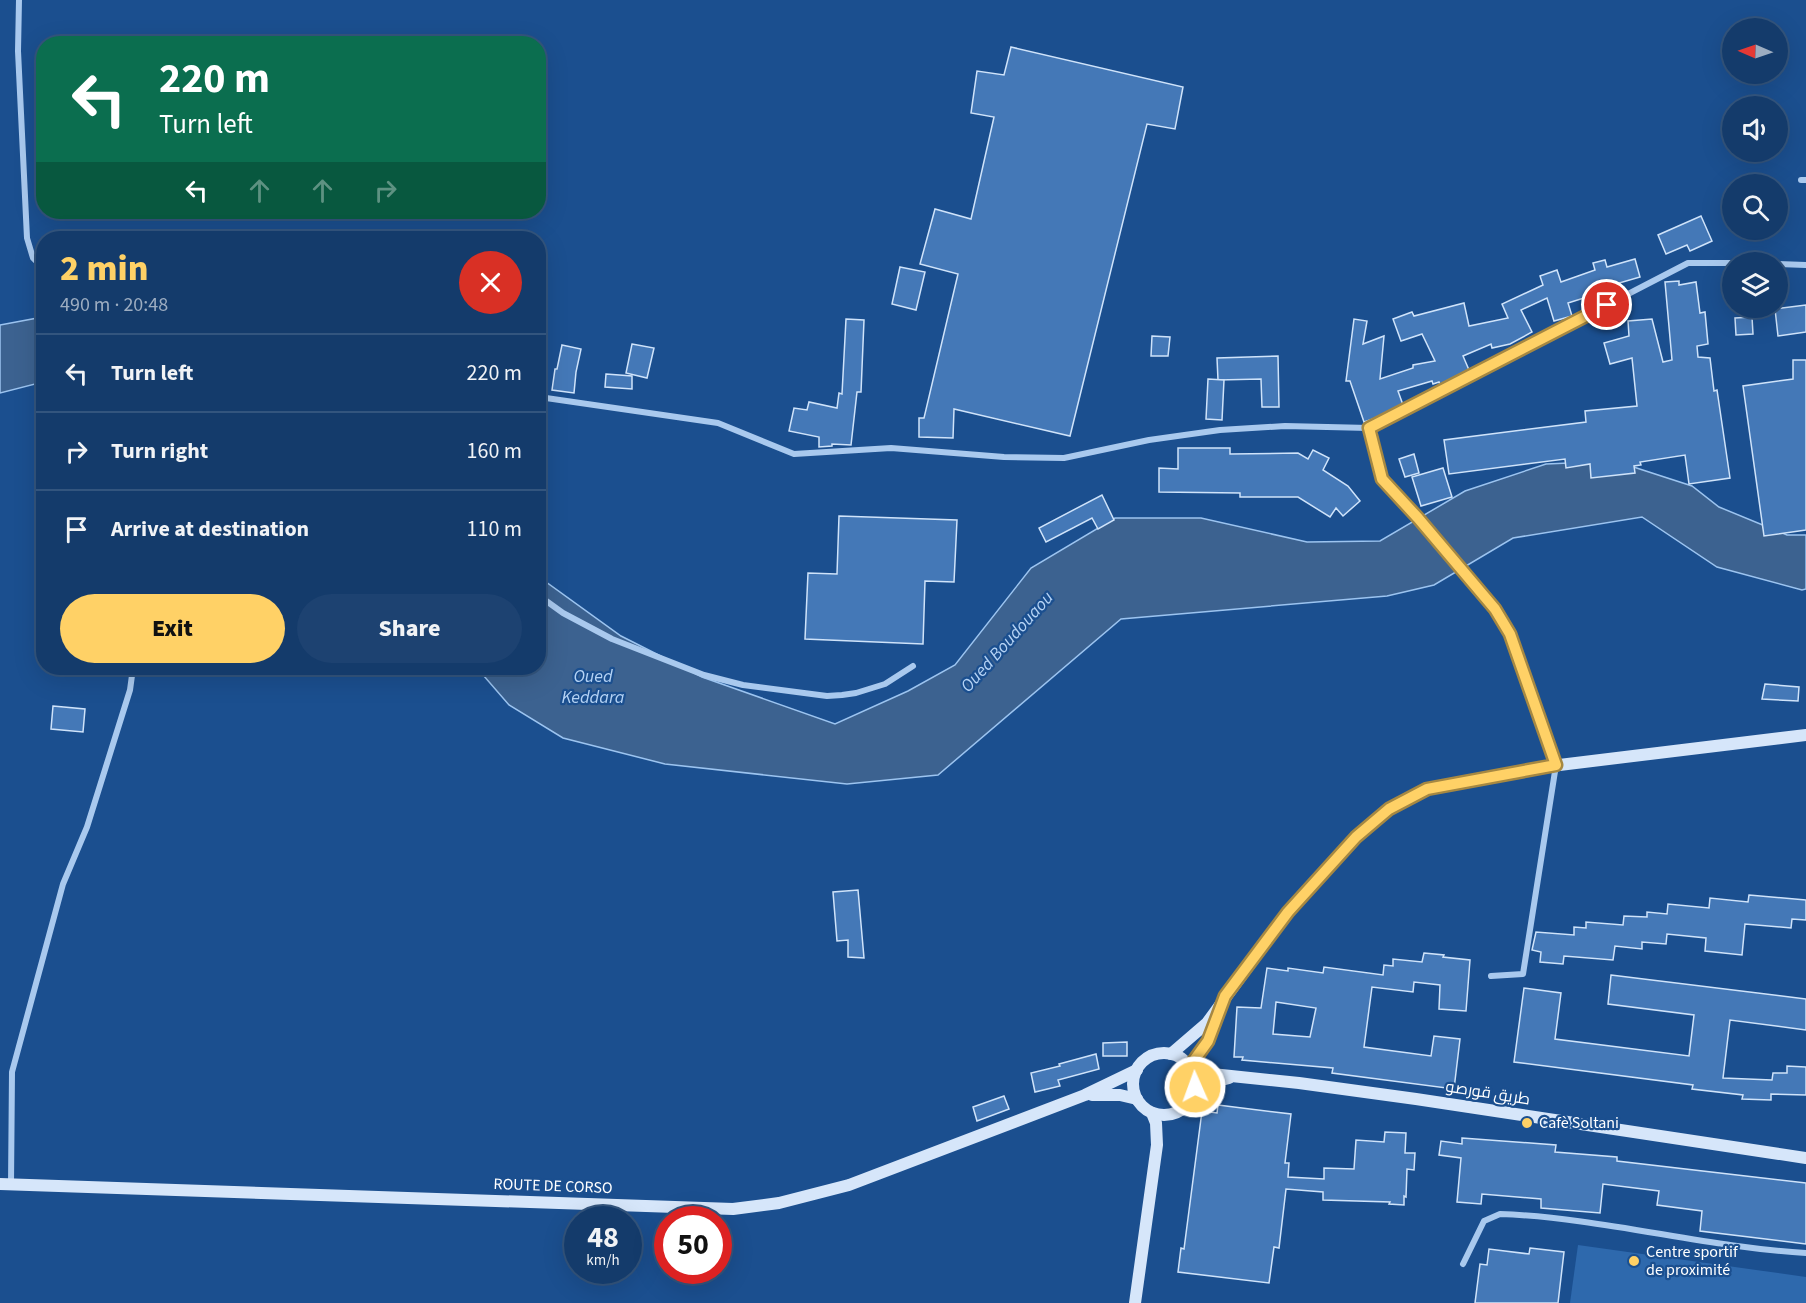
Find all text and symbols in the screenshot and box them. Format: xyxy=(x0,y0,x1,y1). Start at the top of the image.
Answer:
north arrow xyxy=(1722,18,1788,84)
map controls xyxy=(1722,18,1788,318)
text: 220 m xyxy=(159,49,270,109)
icon: left xyxy=(60,60,138,138)
button: sound xyxy=(1722,96,1788,162)
text: Turn left xyxy=(159,105,253,144)
icon: left xyxy=(180,174,213,207)
icon: ahead xyxy=(243,174,276,207)
icon: ahead xyxy=(306,174,339,207)
icon: right xyxy=(369,174,402,207)
button: search xyxy=(1722,174,1788,240)
text: 2 min xyxy=(60,243,148,294)
button: close xyxy=(459,251,522,314)
button: layers xyxy=(1722,252,1788,318)
pin xyxy=(1581,279,1632,330)
icon: arrive xyxy=(1590,288,1623,321)
text: 490 m · 20:48 xyxy=(60,291,168,319)
icon: left xyxy=(60,357,93,390)
text: Turn left xyxy=(111,357,193,389)
text: 220 m xyxy=(467,357,522,389)
icon: right xyxy=(60,435,93,468)
text: Turn right xyxy=(111,435,208,467)
text: 160 m xyxy=(467,435,522,467)
icon: arrive xyxy=(60,513,93,546)
text: Arrive at destination xyxy=(111,513,309,545)
text: 110 m xyxy=(467,513,522,545)
water label: Oued Boudouaou xyxy=(955,586,1059,698)
button: Exit xyxy=(60,594,285,663)
button: Share xyxy=(297,594,522,663)
water label: Oued Keddara xyxy=(561,664,625,710)
position arrow xyxy=(1163,1055,1227,1119)
street label: طريق قورصو xyxy=(1444,1075,1532,1111)
place label: Cafè Soltani xyxy=(1539,1112,1619,1134)
marker: Cafè Soltani xyxy=(1520,1116,1534,1130)
street label: ROUTE DE CORSO xyxy=(493,1173,613,1199)
speed limit sign: 50 xyxy=(654,1206,732,1284)
text: 48 xyxy=(587,1216,619,1259)
place label: Centre sportif de proximité xyxy=(1646,1241,1739,1281)
text: km/h xyxy=(586,1250,620,1271)
marker: Centre sportif de proximité xyxy=(1627,1254,1641,1268)

